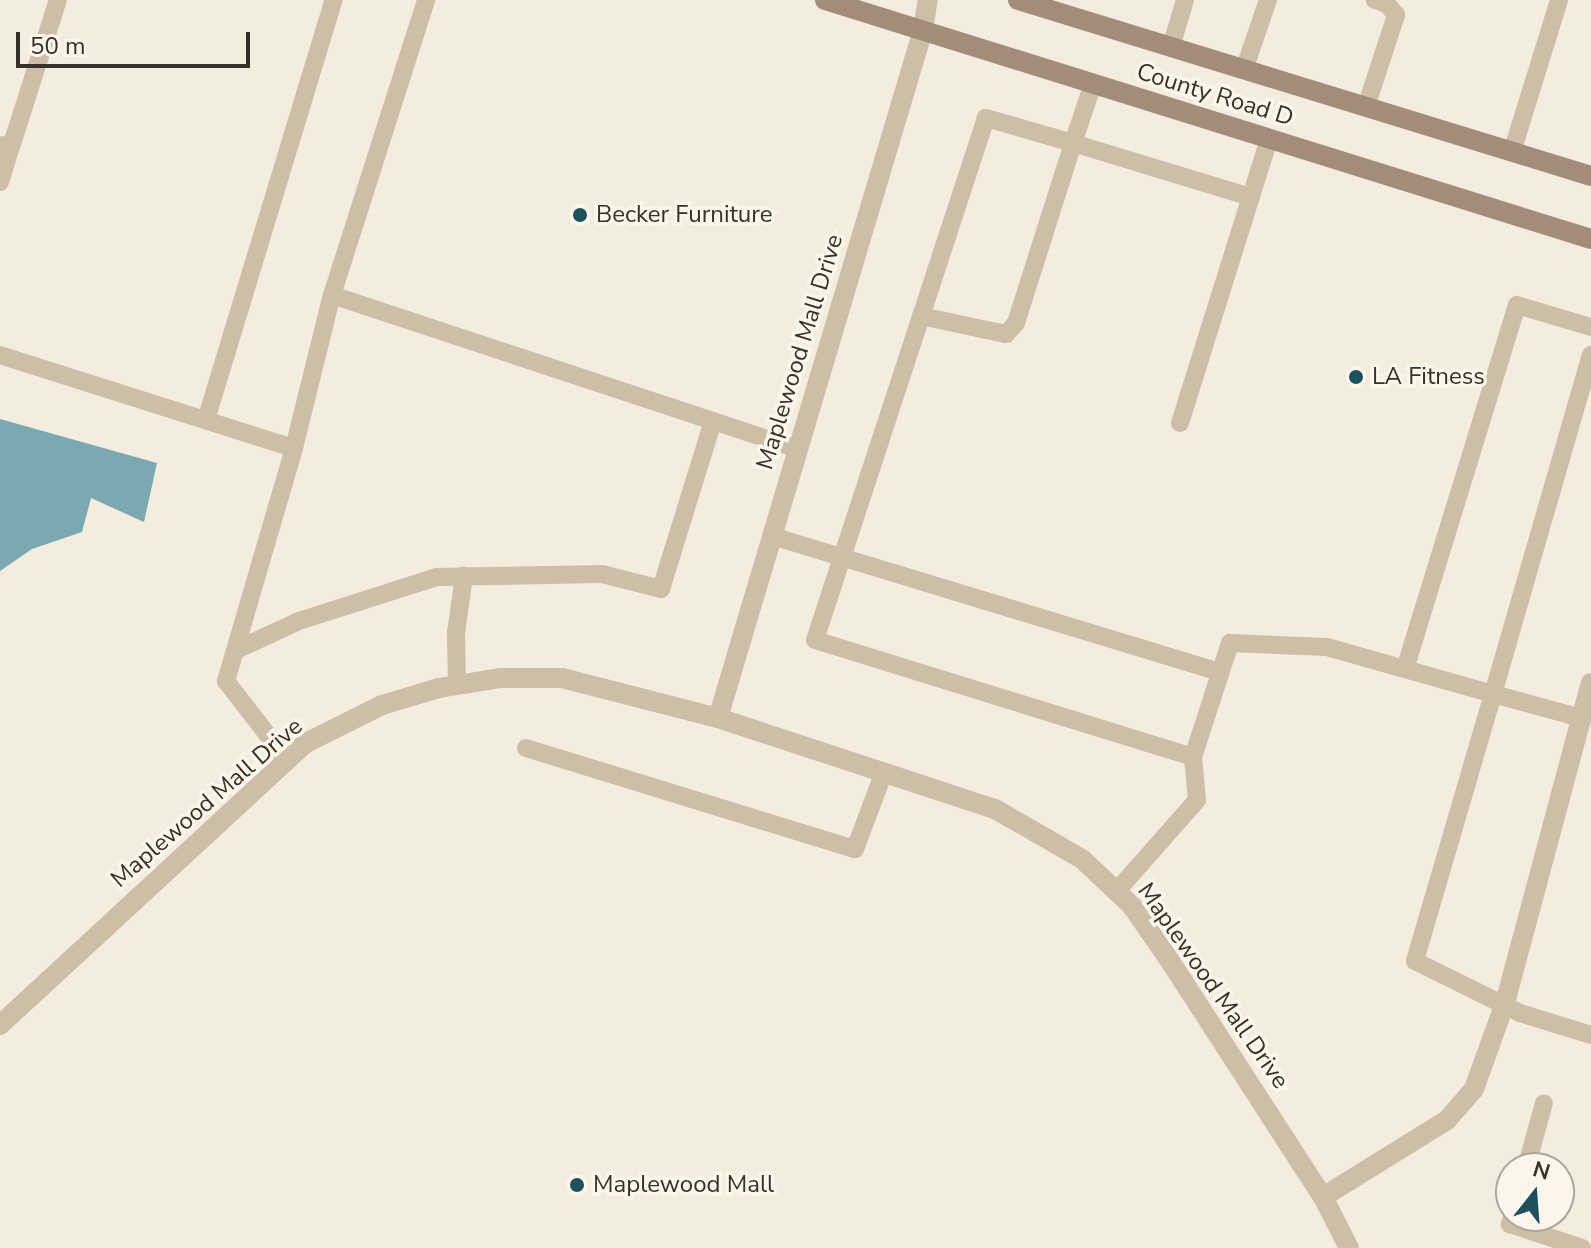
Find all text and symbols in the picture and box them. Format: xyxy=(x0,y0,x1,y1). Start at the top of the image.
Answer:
scale bar xyxy=(20,16,254,66)
text: 50 m xyxy=(30,30,86,62)
street label: County Road D xyxy=(1133,57,1297,133)
place label: Becker Furniture xyxy=(596,201,773,229)
marker: Becker Furniture xyxy=(571,206,589,224)
street label: Maplewood Mall Drive xyxy=(751,231,849,473)
place label: LA Fitness xyxy=(1372,363,1485,391)
marker: LA Fitness xyxy=(1347,368,1365,386)
street label: Maplewood Mall Drive xyxy=(105,712,309,894)
street label: Maplewood Mall Drive xyxy=(1131,878,1295,1094)
north arrow xyxy=(1495,1152,1575,1232)
text: N xyxy=(1529,1154,1554,1188)
place label: Maplewood Mall xyxy=(593,1171,774,1199)
marker: Maplewood Mall xyxy=(568,1176,586,1194)

